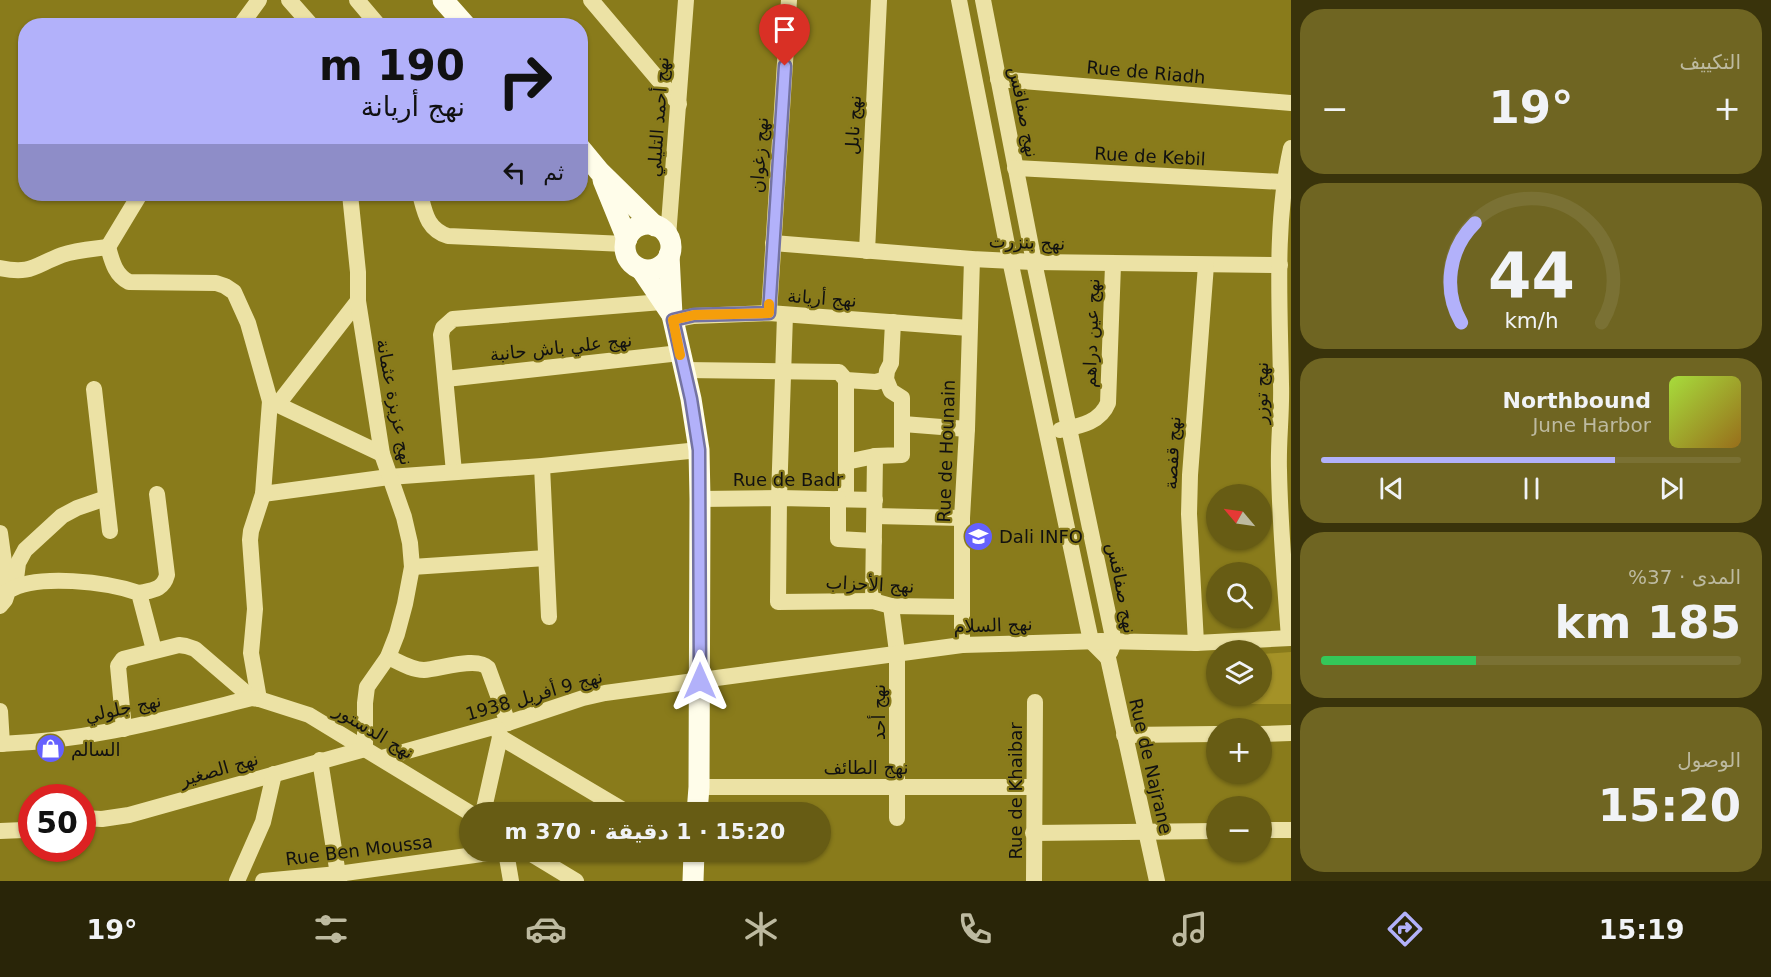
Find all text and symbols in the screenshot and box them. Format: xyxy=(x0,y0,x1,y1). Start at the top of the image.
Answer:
pin xyxy=(759,4,810,66)
icon: arrive xyxy=(768,13,801,46)
text: 190 m xyxy=(319,41,465,90)
icon: right xyxy=(486,42,564,120)
text: التكييف xyxy=(1679,50,1741,74)
street label: نهج أحمد التليلي xyxy=(642,56,674,178)
street label: Rue de Riadh xyxy=(1086,56,1206,88)
street label: نهج صفاقس xyxy=(1004,65,1043,159)
text: 19° xyxy=(1488,81,1574,134)
text: − xyxy=(1321,89,1349,128)
text: + xyxy=(1713,89,1741,128)
text: نهج أريانة xyxy=(361,91,465,122)
street label: نهج نابل xyxy=(841,95,866,155)
street label: نهج زغوان xyxy=(746,116,773,194)
street label: Rue de Kebil xyxy=(1094,143,1206,169)
icon: left xyxy=(498,156,531,189)
text: ثم xyxy=(543,160,564,185)
street label: نهج بنزرت xyxy=(988,230,1066,255)
text: 44 xyxy=(1488,239,1574,312)
street label: نهج عين دراهم xyxy=(1079,278,1104,388)
street label: نهج أريانة xyxy=(787,284,857,312)
text: km/h xyxy=(1504,309,1558,334)
street label: نهج علي باش حانبة xyxy=(489,329,633,366)
street label: نهج عزيزة عثمانة xyxy=(371,337,418,467)
street label: نهج توزر xyxy=(1250,362,1273,425)
street label: Rue de Hounain xyxy=(933,379,959,523)
text: Northbound xyxy=(1503,388,1651,413)
text: June Harbor xyxy=(1532,413,1651,437)
street label: نهج قفصة xyxy=(1160,416,1185,490)
street label: Rue de Badr xyxy=(733,469,844,490)
icon: previous xyxy=(1375,472,1408,505)
icon: pause xyxy=(1515,472,1548,505)
icon: next xyxy=(1655,472,1688,505)
north arrow xyxy=(1206,484,1272,550)
map controls xyxy=(1206,484,1272,862)
school or university icon: Dali INFO xyxy=(962,520,994,552)
place label: Dali INFO xyxy=(999,526,1083,547)
street label: نهج صفاقس xyxy=(1102,541,1141,635)
button: search xyxy=(1206,562,1272,628)
text: المدى · 37% xyxy=(1628,565,1741,589)
street label: نهج الأحزاب xyxy=(825,571,915,598)
text: 185 km xyxy=(1555,596,1741,649)
street label: نهج السلام xyxy=(953,613,1033,638)
button: layers xyxy=(1206,640,1272,706)
position arrow xyxy=(668,649,732,713)
street label: نهج 9 أفريل 1938 xyxy=(463,664,605,726)
street label: نهج أحد xyxy=(867,684,890,740)
street label: نهج جلولي xyxy=(83,690,163,727)
street label: Rue de Najrane xyxy=(1125,696,1177,836)
street label: نهج الدستور xyxy=(329,699,418,764)
button: + xyxy=(1206,718,1272,784)
street label: Rue de Khaibar xyxy=(1005,722,1026,860)
shop icon: السالم xyxy=(34,733,66,765)
place label: السالم xyxy=(71,739,121,761)
street label: نهج الصغير xyxy=(176,748,261,791)
text: الوصول xyxy=(1677,748,1741,772)
street label: نهج الطائف xyxy=(823,757,909,779)
text: 15:20 xyxy=(1598,779,1741,832)
speed limit sign: 50 xyxy=(18,784,96,862)
button: − xyxy=(1206,796,1272,862)
text: 15:20 · 1 دقيقة · 370 m xyxy=(505,819,785,844)
street label: Rue Ben Moussa xyxy=(284,831,434,869)
icon: filters xyxy=(310,908,352,950)
icon: car xyxy=(525,908,567,950)
icon: climate xyxy=(740,908,782,950)
icon: phone xyxy=(954,908,996,950)
icon: music xyxy=(1169,908,1211,950)
icon: directions xyxy=(1384,908,1426,950)
text: 19° xyxy=(86,914,138,945)
text: 15:19 xyxy=(1599,914,1685,945)

